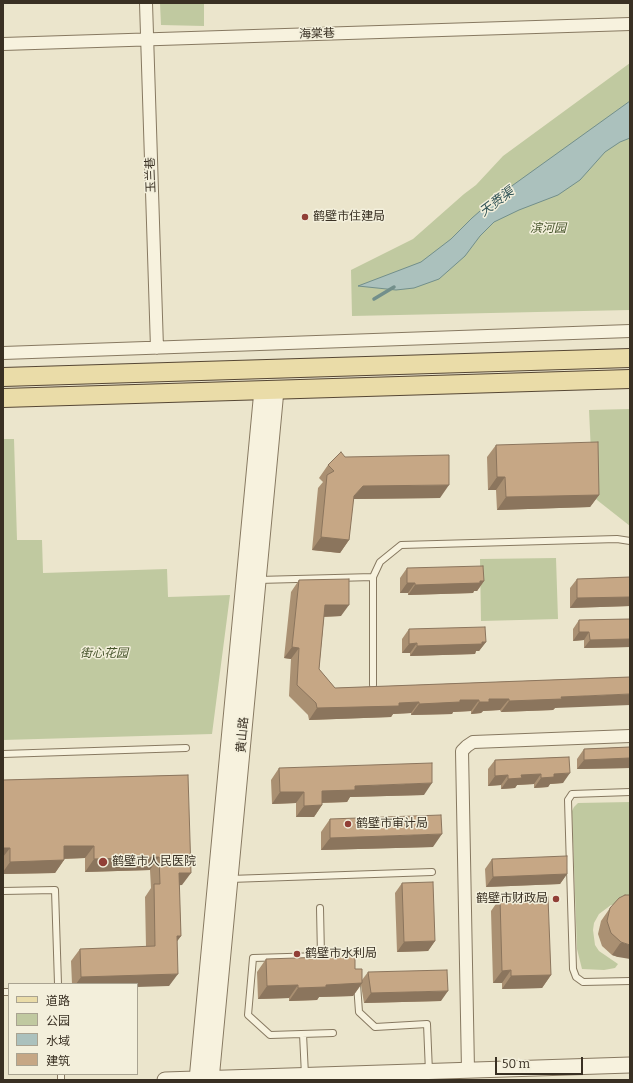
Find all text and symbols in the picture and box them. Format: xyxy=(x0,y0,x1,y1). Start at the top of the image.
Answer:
street label: 海棠巷 xyxy=(299,26,335,42)
street label: 玉兰巷 xyxy=(143,157,159,193)
water label: 天赉渠 xyxy=(477,184,517,220)
place label: 鹤壁市住建局 xyxy=(313,210,385,224)
marker: 鹤壁市住建局 xyxy=(300,212,310,222)
park label: 滨河园 xyxy=(530,222,566,236)
park label: 街心花园 xyxy=(80,647,128,661)
street label: 黄山路 xyxy=(234,716,252,754)
place label: 鹤壁市审计局 xyxy=(356,817,428,831)
marker: 鹤壁市审计局 xyxy=(343,819,353,829)
place label: 鹤壁市人民医院 xyxy=(112,855,196,869)
marker: 鹤壁市人民医院 xyxy=(97,856,109,868)
place label: 鹤壁市财政局 xyxy=(476,892,548,906)
marker: 鹤壁市财政局 xyxy=(551,894,561,904)
place label: 鹤壁市水利局 xyxy=(305,947,377,961)
marker: 鹤壁市水利局 xyxy=(292,949,302,959)
legend xyxy=(8,983,138,1075)
text: 道路 xyxy=(46,994,70,1008)
text: 公园 xyxy=(46,1014,70,1028)
text: 水域 xyxy=(46,1034,70,1048)
scale bar xyxy=(497,1049,585,1075)
text: 建筑 xyxy=(46,1054,70,1068)
text: 50 m xyxy=(502,1057,530,1071)

